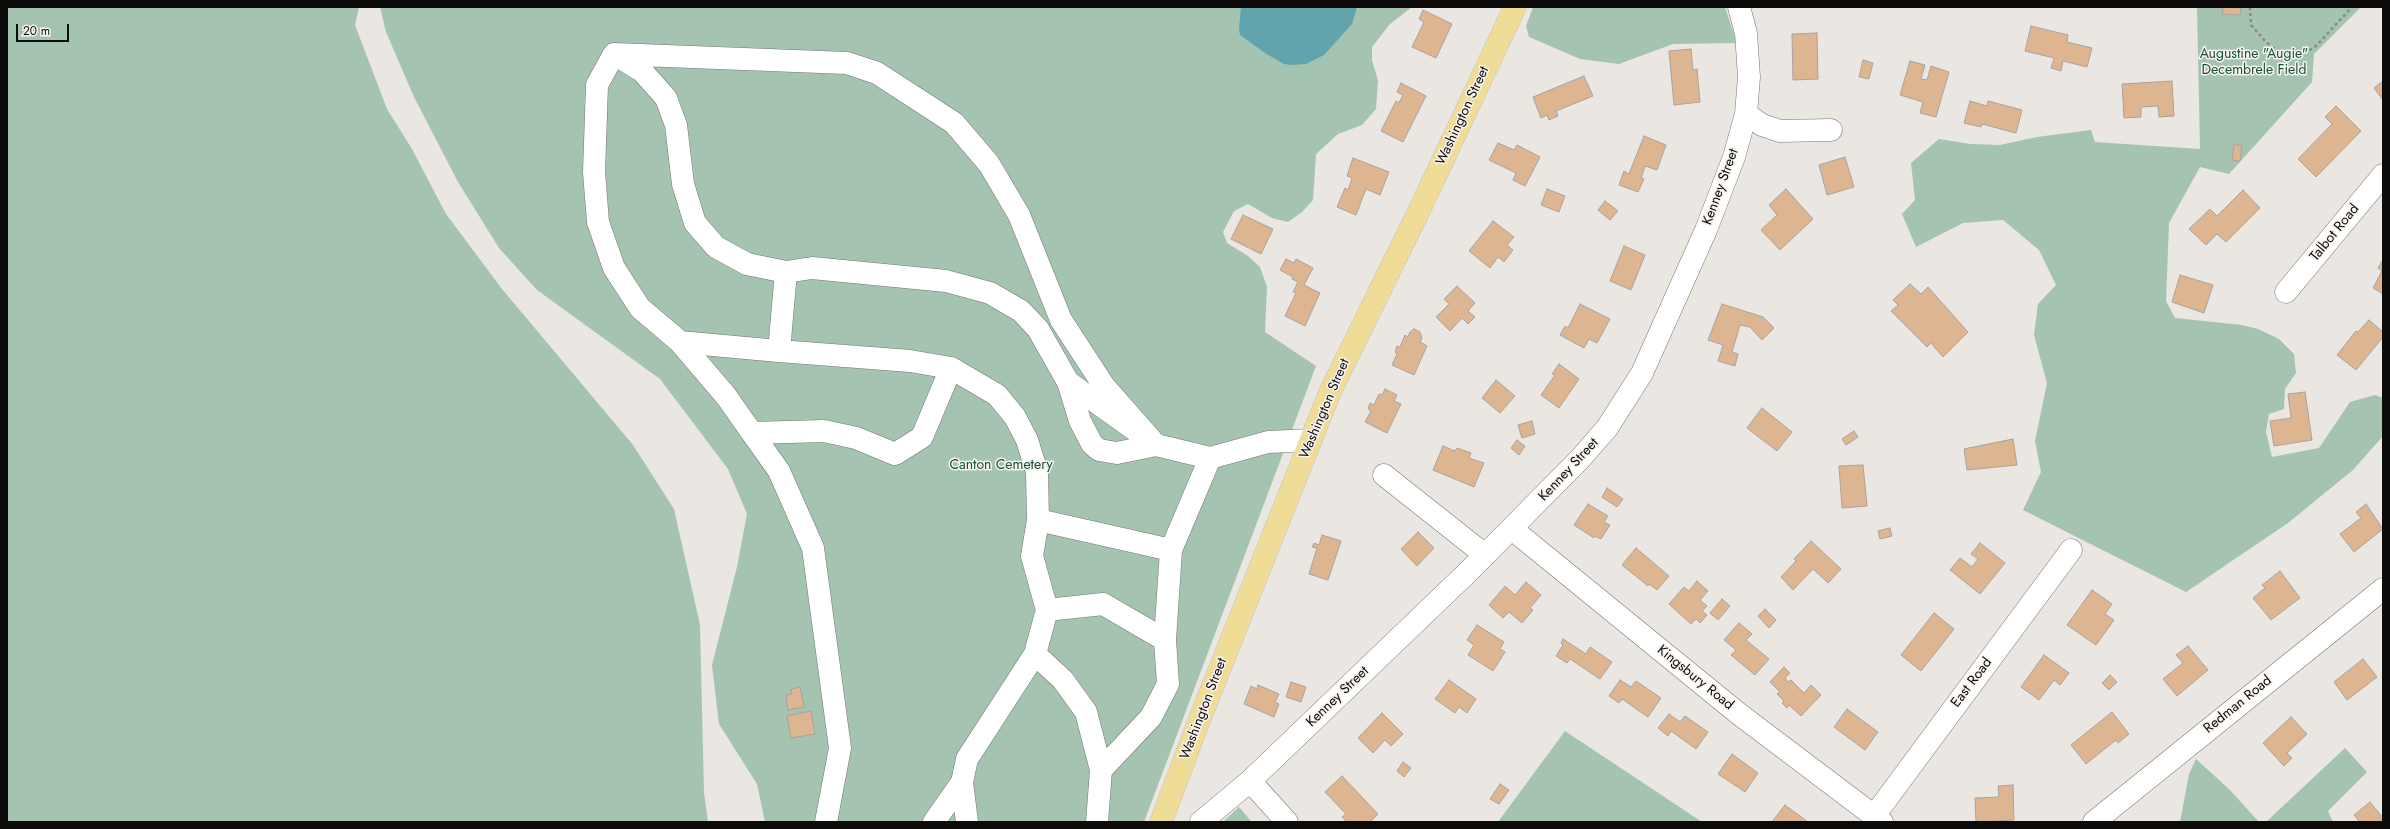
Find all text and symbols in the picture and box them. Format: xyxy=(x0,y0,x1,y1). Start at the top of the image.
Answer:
scale bar xyxy=(18,16,71,42)
text: 20 m xyxy=(23,22,50,40)
park label: Augustine "Augie" Decembrele Field xyxy=(2200,47,2308,80)
street label: Washington Street xyxy=(1433,64,1493,168)
street label: Kenney Street xyxy=(1699,146,1743,228)
street label: Talbot Road xyxy=(2307,201,2363,265)
street label: Washington Street xyxy=(1296,356,1354,462)
street label: Kenney Street xyxy=(1536,435,1602,505)
park label: Canton Cemetery xyxy=(949,458,1053,474)
street label: Kingsbury Road xyxy=(1653,642,1737,714)
street label: East Road xyxy=(1948,655,1996,711)
street label: Washington Street xyxy=(1177,656,1231,762)
street label: Kenney Street xyxy=(1303,663,1373,731)
street label: Redman Road xyxy=(2201,673,2275,737)

